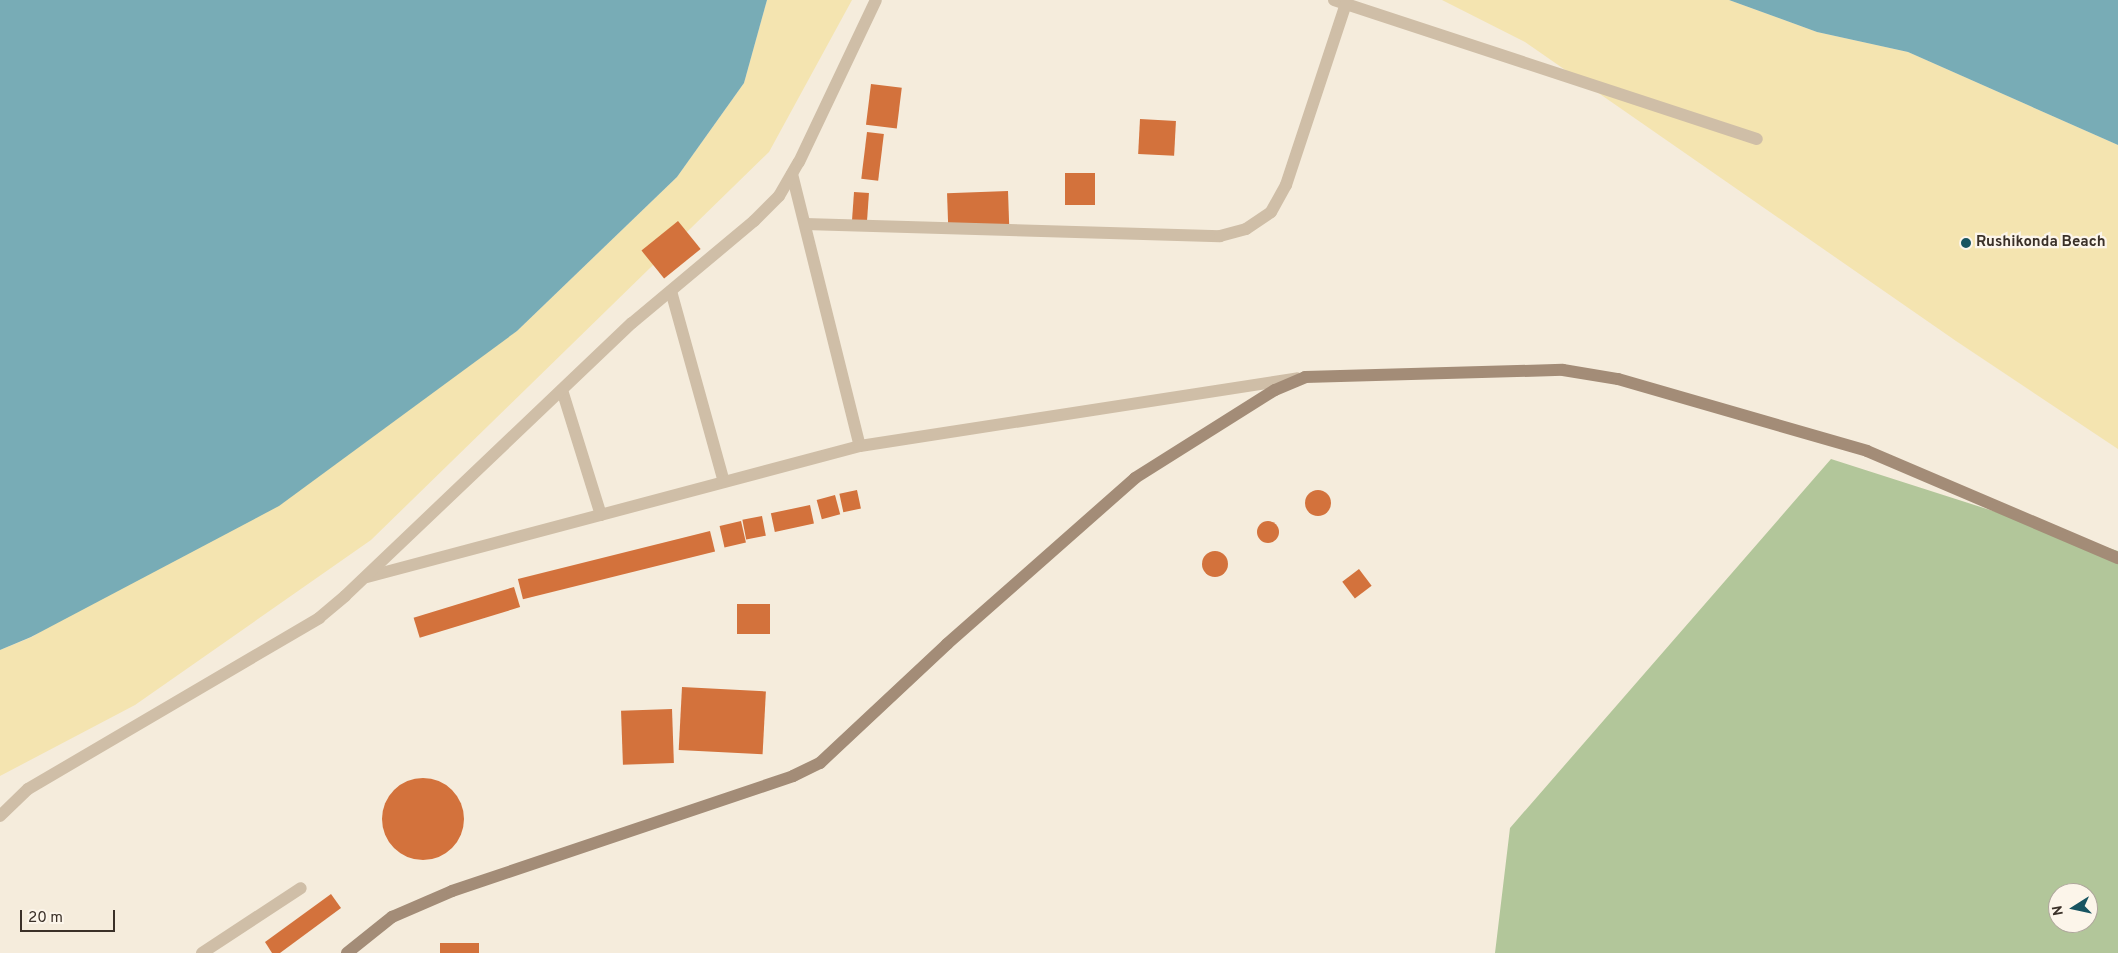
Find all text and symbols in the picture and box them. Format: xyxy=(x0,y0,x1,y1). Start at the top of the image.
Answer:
place label: Rushikonda Beach xyxy=(1976,234,2106,252)
marker: Rushikonda Beach xyxy=(1960,237,1972,249)
north arrow xyxy=(2048,883,2098,933)
scale bar xyxy=(22,900,118,932)
text: N xyxy=(2049,904,2068,917)
text: 20 m xyxy=(28,909,63,928)

